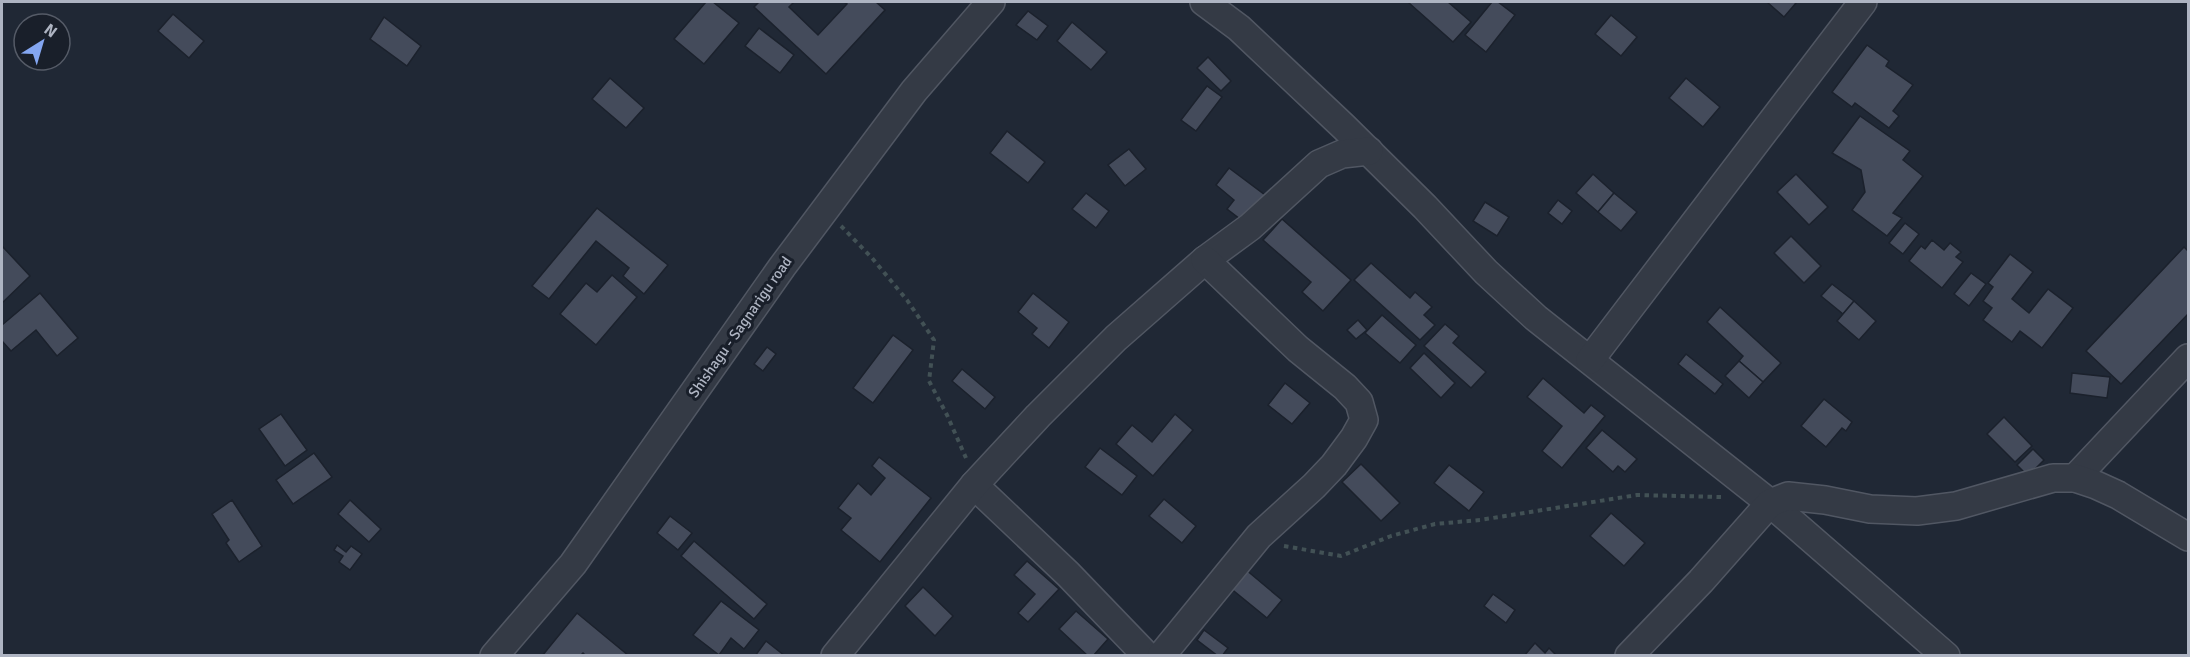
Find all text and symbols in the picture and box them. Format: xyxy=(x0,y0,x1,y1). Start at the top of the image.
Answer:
north arrow xyxy=(12,12,72,72)
text: N xyxy=(40,19,61,42)
street label: Shishagu - Sagnarigu road xyxy=(684,253,796,401)

